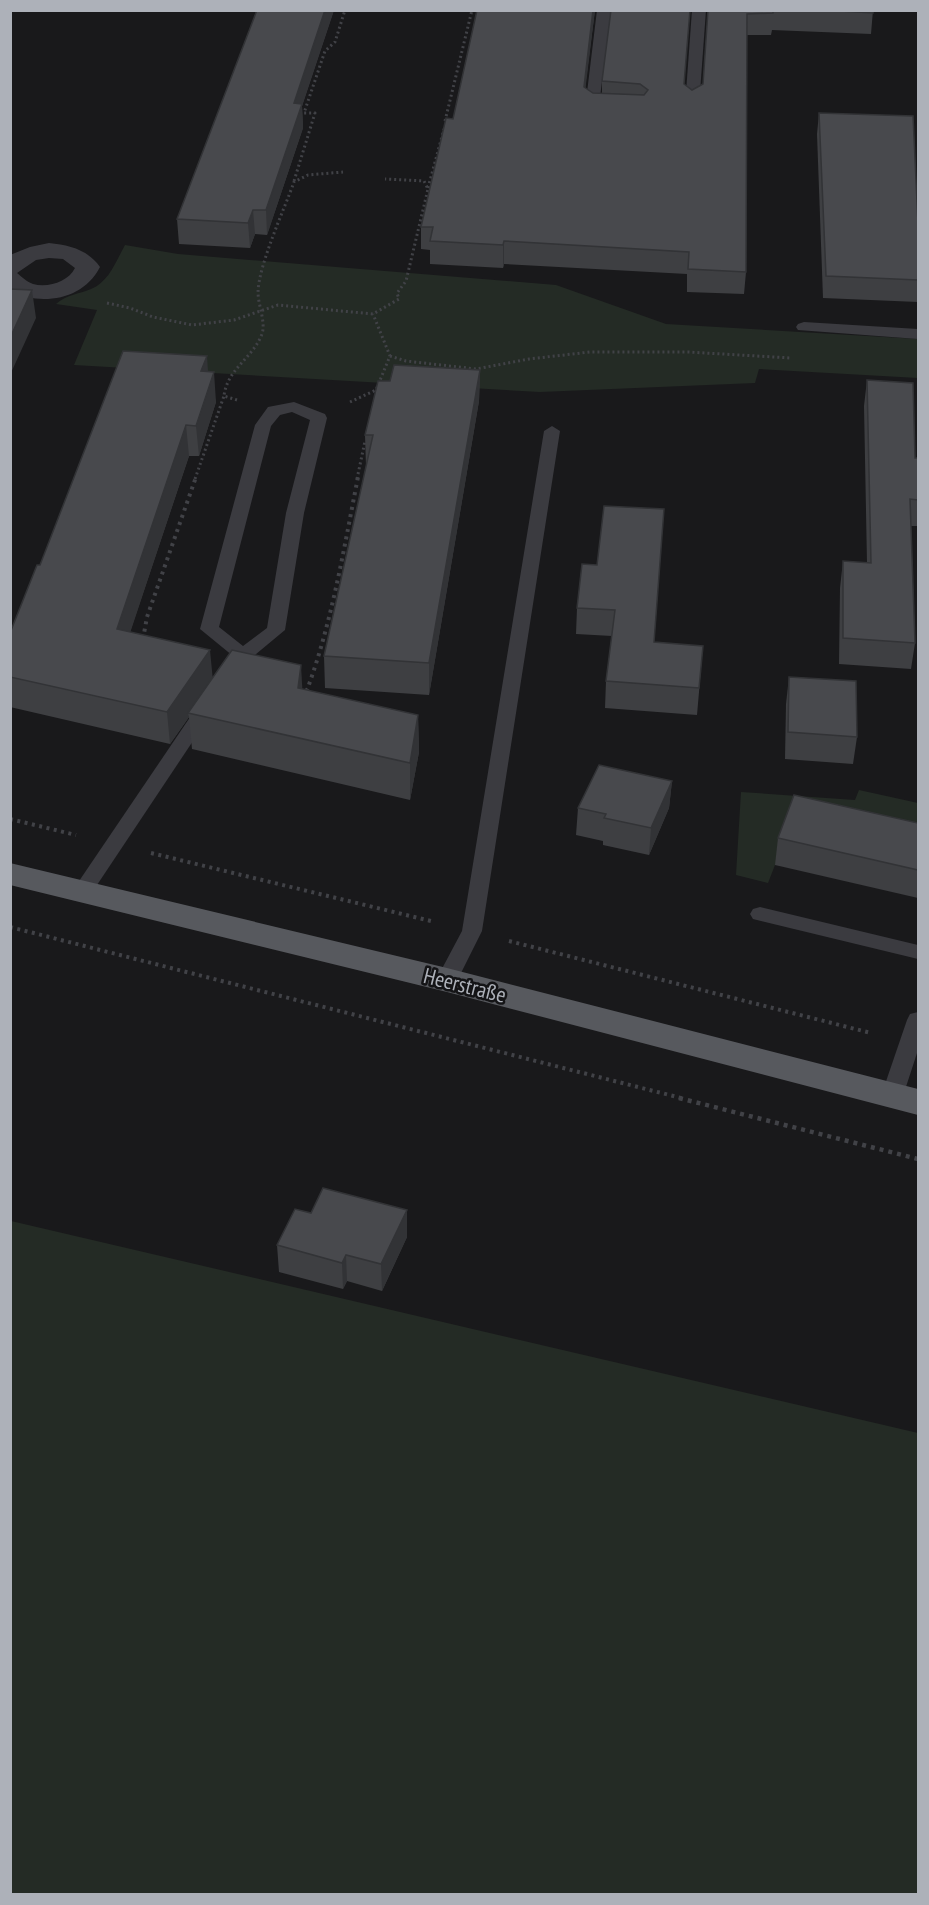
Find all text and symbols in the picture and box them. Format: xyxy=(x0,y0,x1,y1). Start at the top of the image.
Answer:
street label: Heerstraße xyxy=(421,961,509,1009)

